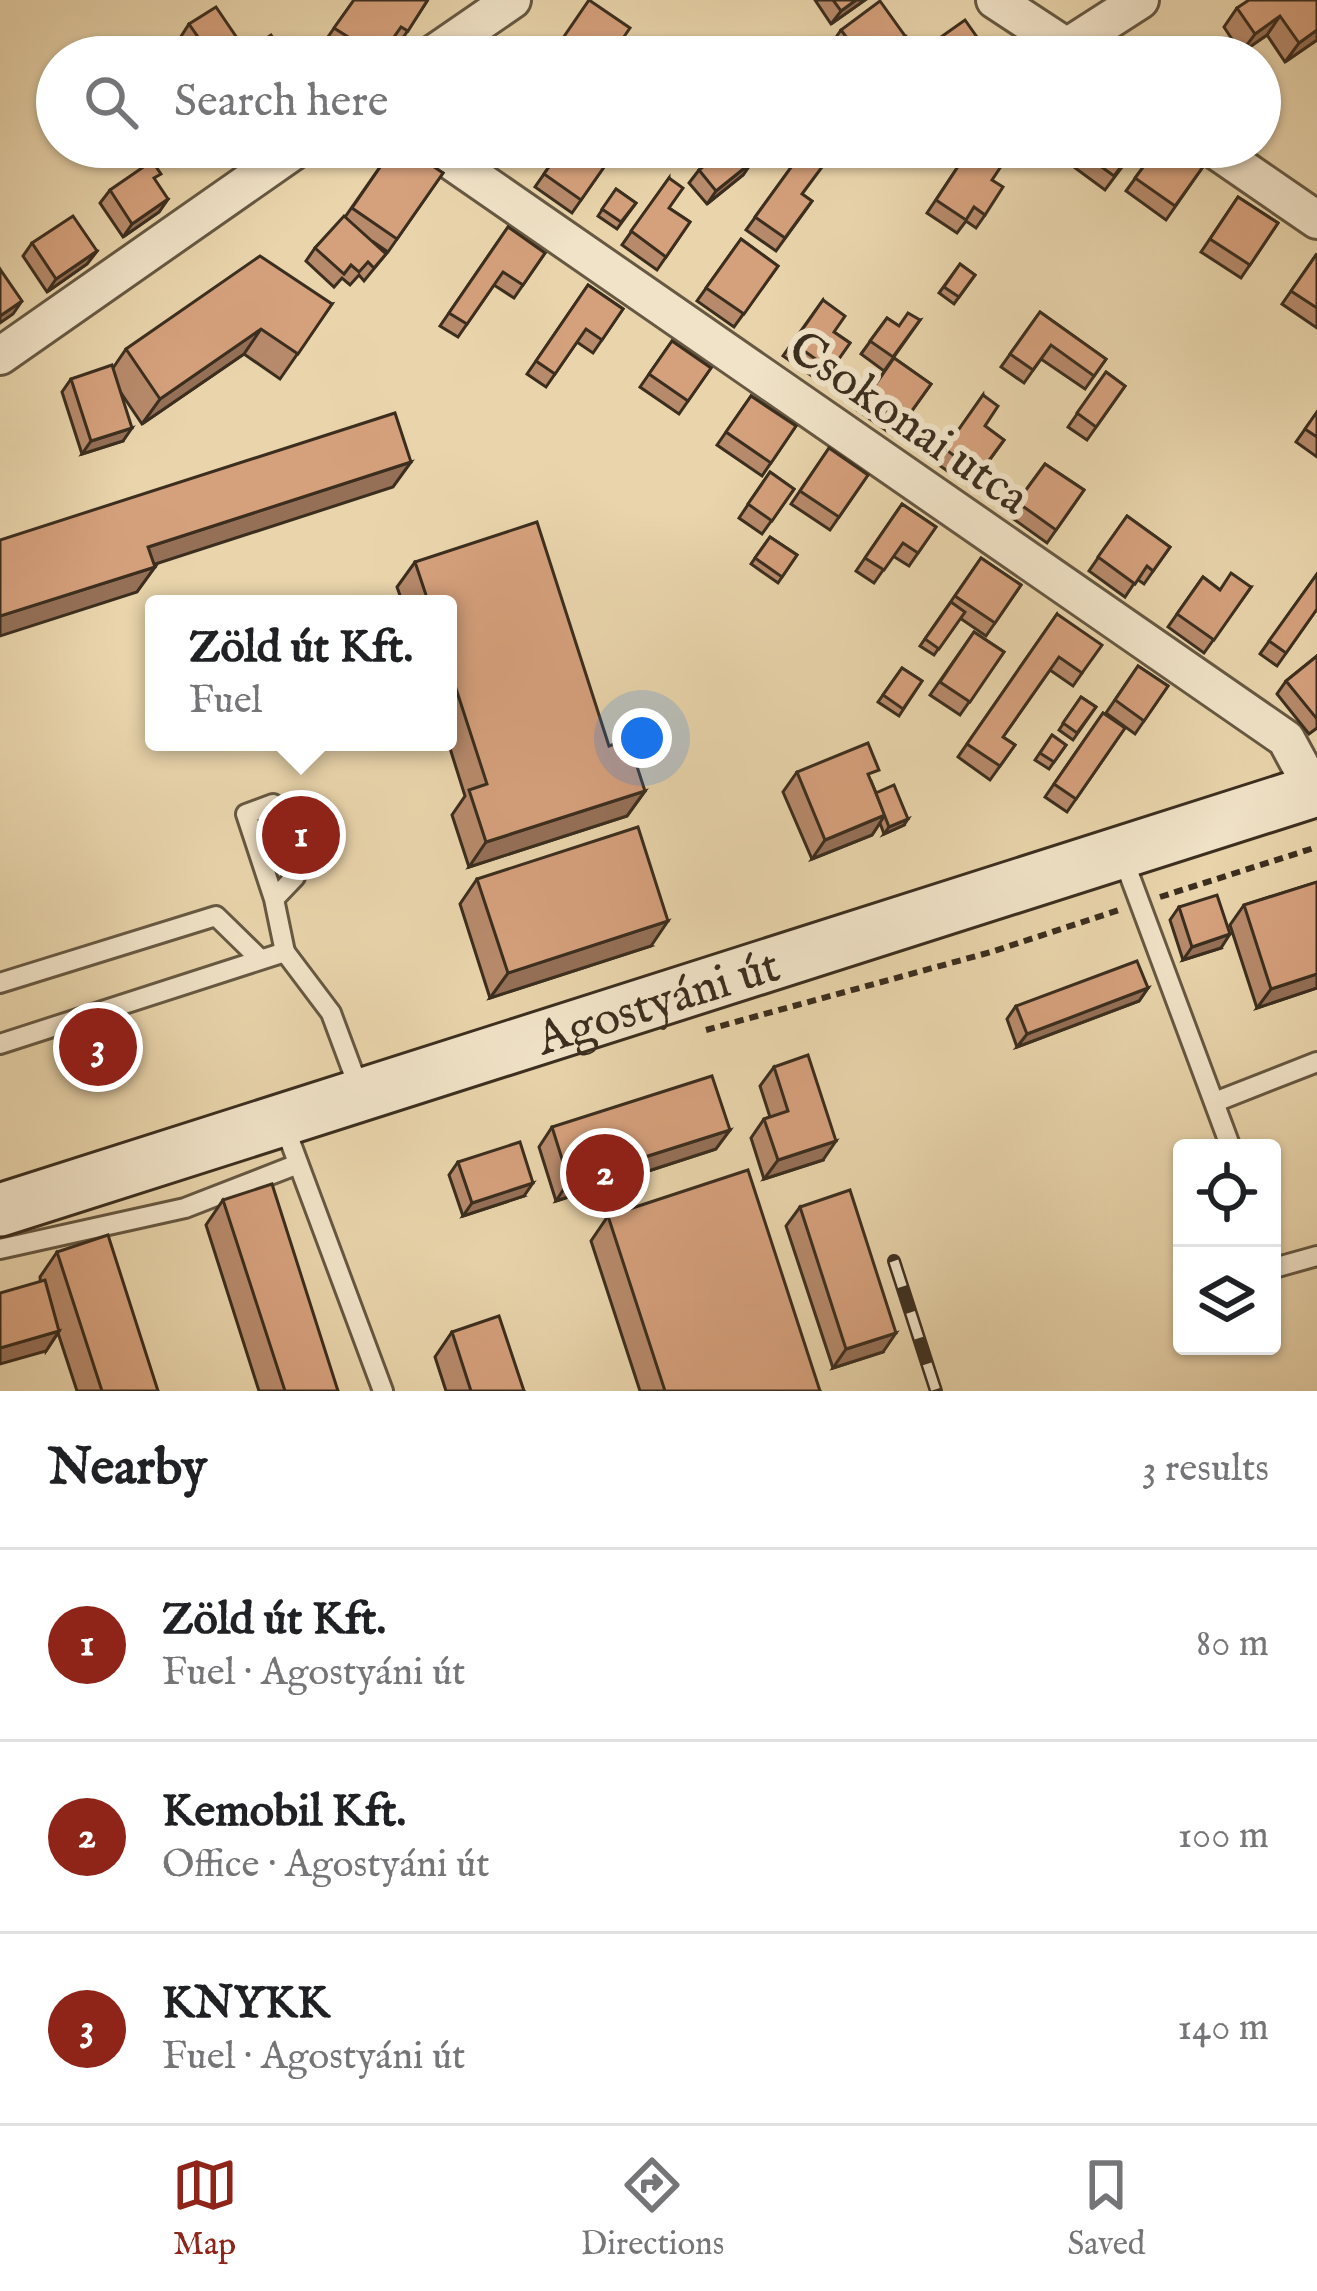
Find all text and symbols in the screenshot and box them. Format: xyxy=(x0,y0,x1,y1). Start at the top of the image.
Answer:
search box xyxy=(36,36,1281,168)
icon: search xyxy=(78,69,144,135)
text: Search here xyxy=(174,74,388,131)
street label: Csokonai utca xyxy=(776,319,1040,529)
popup xyxy=(145,595,457,751)
text: Zöld út Kft. xyxy=(189,620,413,677)
text: Fuel xyxy=(189,677,262,726)
your location xyxy=(612,708,672,768)
pin: 1 xyxy=(262,790,340,880)
street label: Agostyáni út xyxy=(529,937,788,1071)
pin: 3 xyxy=(59,1002,137,1092)
pin: 2 xyxy=(566,1128,644,1218)
map controls xyxy=(1173,1139,1281,1355)
button: locate xyxy=(1173,1139,1281,1247)
button: layers xyxy=(1173,1247,1281,1355)
text: Nearby xyxy=(48,1437,207,1502)
text: 3 results xyxy=(1142,1445,1269,1494)
text: Zöld út Kft. xyxy=(162,1592,386,1649)
text: 1 xyxy=(80,1620,94,1669)
text: 80 m xyxy=(1196,1620,1269,1669)
text: Fuel · Agostyáni út xyxy=(162,1649,466,1698)
text: Kemobil Kft. xyxy=(162,1784,406,1841)
text: 2 xyxy=(78,1812,96,1861)
text: 100 m xyxy=(1178,1812,1269,1861)
text: Office · Agostyáni út xyxy=(162,1841,490,1890)
text: KNYKK xyxy=(162,1976,330,2033)
text: 3 xyxy=(80,2004,94,2053)
text: 140 m xyxy=(1178,2004,1269,2053)
text: Fuel · Agostyáni út xyxy=(162,2033,466,2082)
tab: Map xyxy=(172,2152,238,2266)
tab: Directions xyxy=(581,2152,724,2266)
tab: Saved xyxy=(1067,2152,1145,2266)

